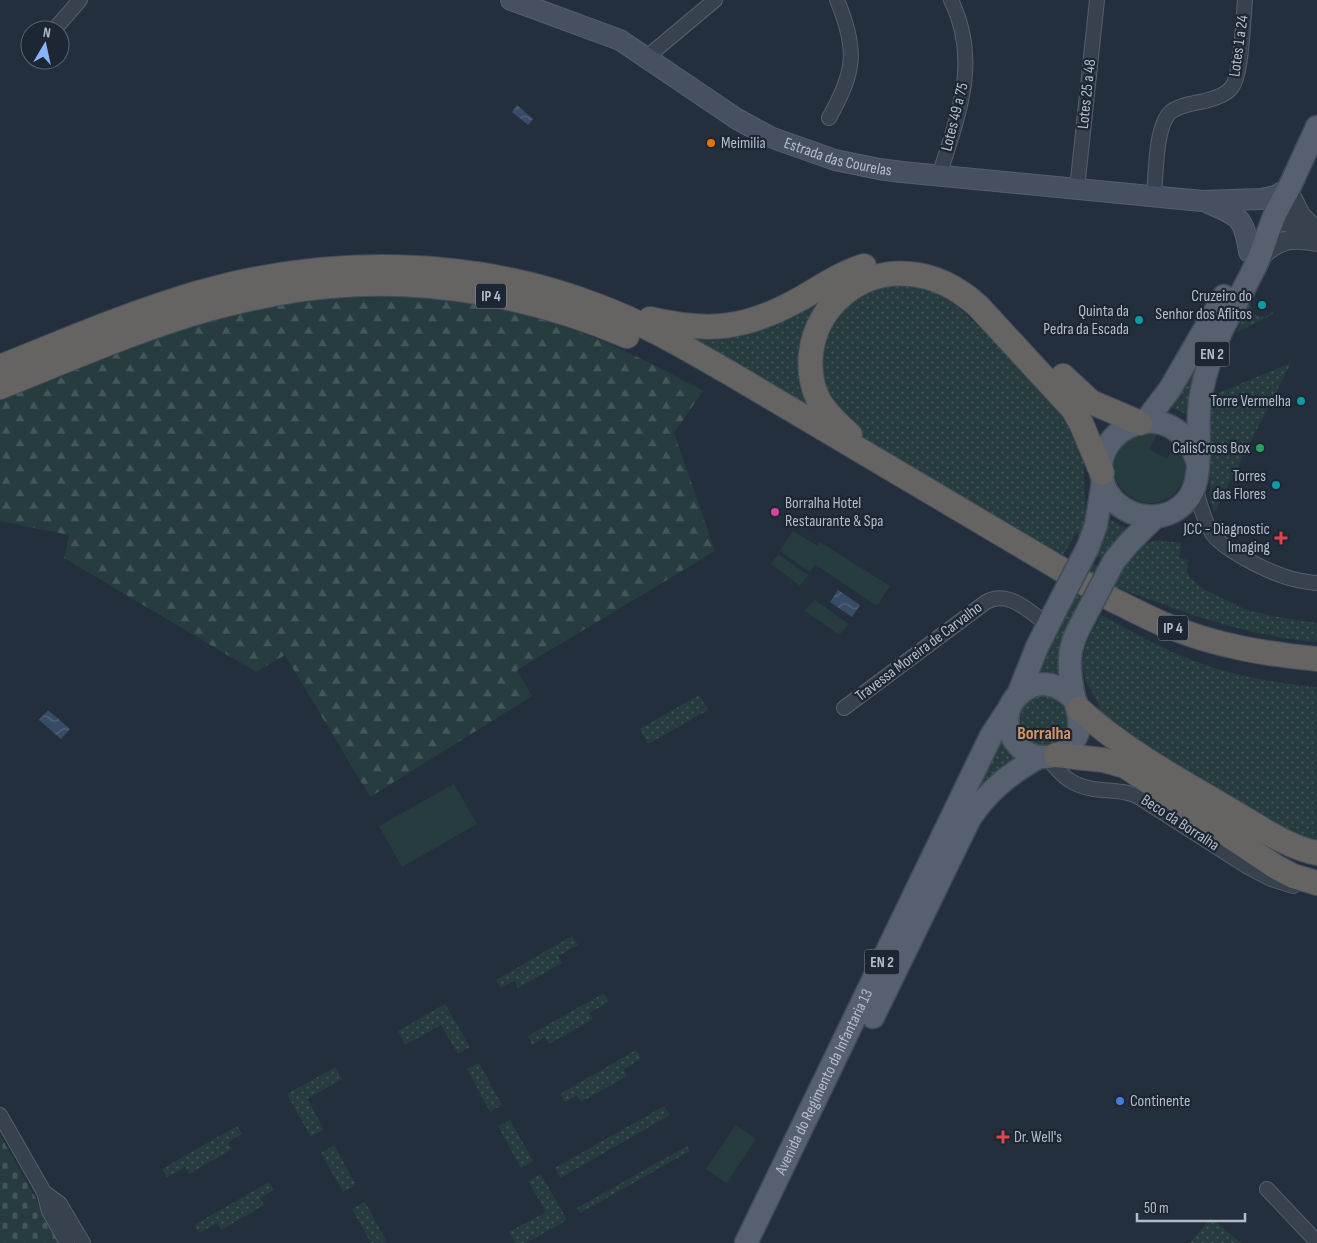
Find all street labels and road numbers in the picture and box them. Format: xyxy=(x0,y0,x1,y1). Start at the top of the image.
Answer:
street label: Lotes 1 a 24 xyxy=(1225,14,1253,78)
street label: Lotes 25 a 48 xyxy=(1074,58,1100,130)
street label: Lotes 49 a 75 xyxy=(937,81,973,153)
street label: Estrada das Courelas xyxy=(782,133,893,180)
road number: IP 4 xyxy=(476,284,506,308)
road number: EN 2 xyxy=(1194,342,1230,366)
street label: Travessa Moreira de Carvalho xyxy=(852,598,986,706)
road number: IP 4 xyxy=(1158,616,1188,640)
street label: Beco da Borralha xyxy=(1137,791,1223,855)
road number: EN 2 xyxy=(864,950,900,974)
street label: Avenida do Regimento da Infantaria 13 xyxy=(771,986,877,1179)

